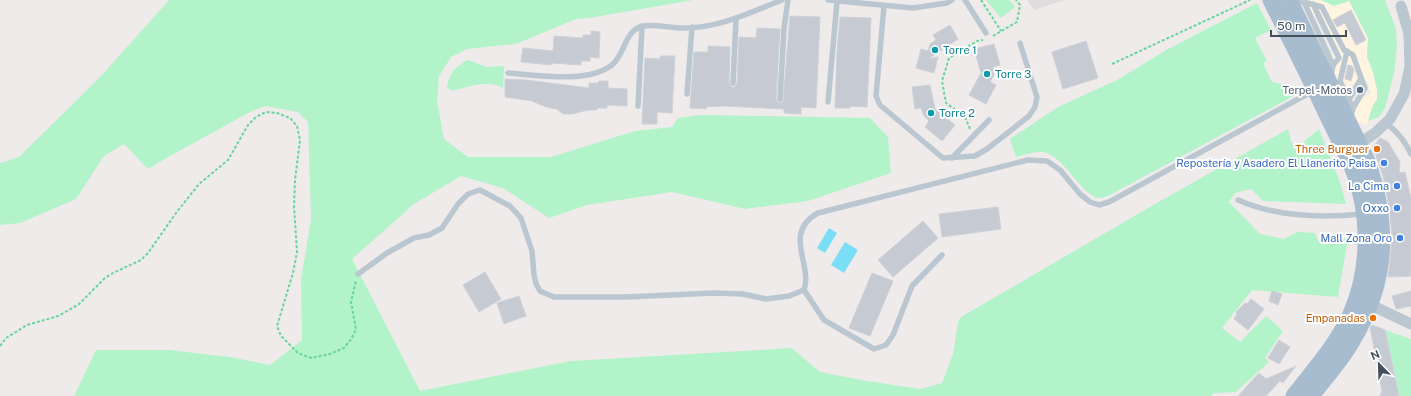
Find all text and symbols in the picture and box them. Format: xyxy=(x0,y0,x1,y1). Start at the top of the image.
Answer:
scale bar xyxy=(1271,12,1346,38)
text: 50 m xyxy=(1277,19,1305,33)
place label: Torre 1 xyxy=(943,44,977,56)
marker: Torre 1 xyxy=(930,45,940,55)
place label: Torre 3 xyxy=(995,68,1031,80)
marker: Torre 3 xyxy=(982,69,992,79)
place label: Terpel -Motos xyxy=(1282,84,1352,96)
marker: Terpel -Motos xyxy=(1355,85,1365,95)
place label: Torre 2 xyxy=(939,107,975,119)
marker: Torre 2 xyxy=(926,108,936,118)
place label: Three Burguer xyxy=(1295,143,1369,155)
marker: Three Burguer xyxy=(1372,144,1382,154)
place label: Repostería y Asadero El Llanerito Paisa xyxy=(1176,157,1376,169)
marker: Repostería y Asadero El Llanerito Paisa xyxy=(1379,158,1389,168)
place label: La Cima xyxy=(1348,180,1389,192)
marker: La Cima xyxy=(1392,181,1402,191)
place label: Oxxo xyxy=(1363,202,1389,214)
marker: Oxxo xyxy=(1392,203,1402,213)
place label: Mall Zona Oro xyxy=(1320,232,1392,244)
marker: Mall Zona Oro xyxy=(1395,233,1405,243)
place label: Empanadas xyxy=(1306,312,1365,324)
marker: Empanadas xyxy=(1368,313,1378,323)
north arrow xyxy=(1359,344,1399,384)
text: N xyxy=(1369,348,1381,362)

